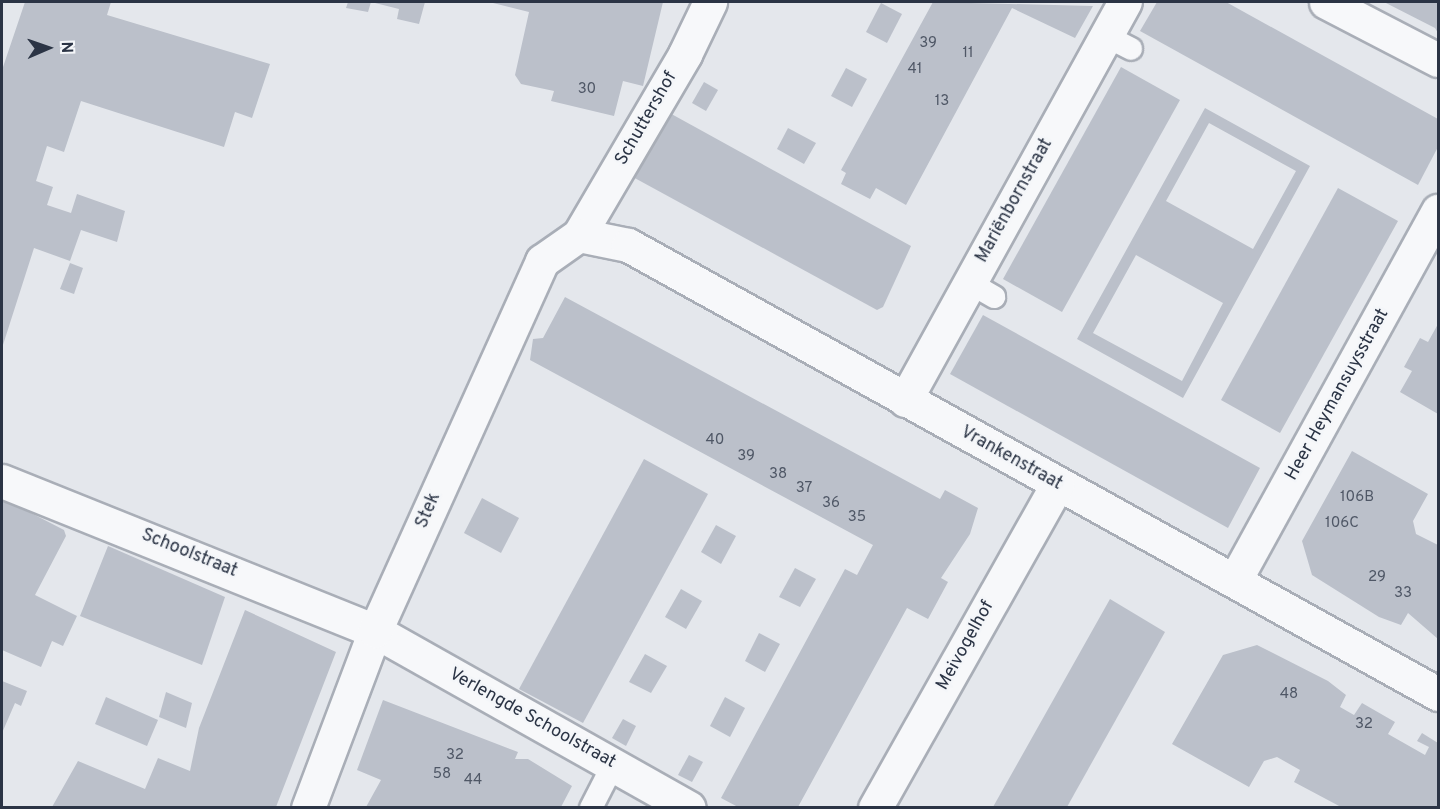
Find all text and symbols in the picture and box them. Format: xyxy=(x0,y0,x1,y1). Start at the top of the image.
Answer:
north arrow xyxy=(18,18,78,78)
house number: 39 xyxy=(919,35,937,53)
text: N xyxy=(56,41,76,53)
house number: 11 xyxy=(962,45,974,63)
house number: 41 xyxy=(908,61,922,79)
street label: Schuttershof xyxy=(612,68,682,170)
house number: 30 xyxy=(578,81,596,99)
house number: 13 xyxy=(935,93,949,111)
street label: Mariënbornstraat xyxy=(972,135,1058,267)
street label: Heer Heymansuysstraat xyxy=(1282,305,1394,485)
street label: Vrankenstraat xyxy=(956,422,1066,496)
house number: 40 xyxy=(706,432,724,450)
house number: 39 xyxy=(737,448,755,466)
house number: 38 xyxy=(769,466,787,484)
house number: 37 xyxy=(796,480,812,498)
house number: 106B xyxy=(1340,489,1374,507)
street label: Stek xyxy=(412,490,446,532)
house number: 36 xyxy=(822,495,840,513)
house number: 35 xyxy=(848,509,866,527)
house number: 106C xyxy=(1325,515,1359,533)
street label: Schoolstraat xyxy=(138,525,240,583)
house number: 29 xyxy=(1368,569,1386,587)
house number: 33 xyxy=(1394,585,1412,603)
street label: Meivogelhof xyxy=(933,597,999,695)
street label: Verlengde Schoolstraat xyxy=(445,664,619,774)
house number: 48 xyxy=(1280,686,1298,704)
house number: 32 xyxy=(1355,716,1373,734)
house number: 32 xyxy=(446,747,464,765)
house number: 58 xyxy=(433,766,451,784)
house number: 44 xyxy=(464,772,482,790)

